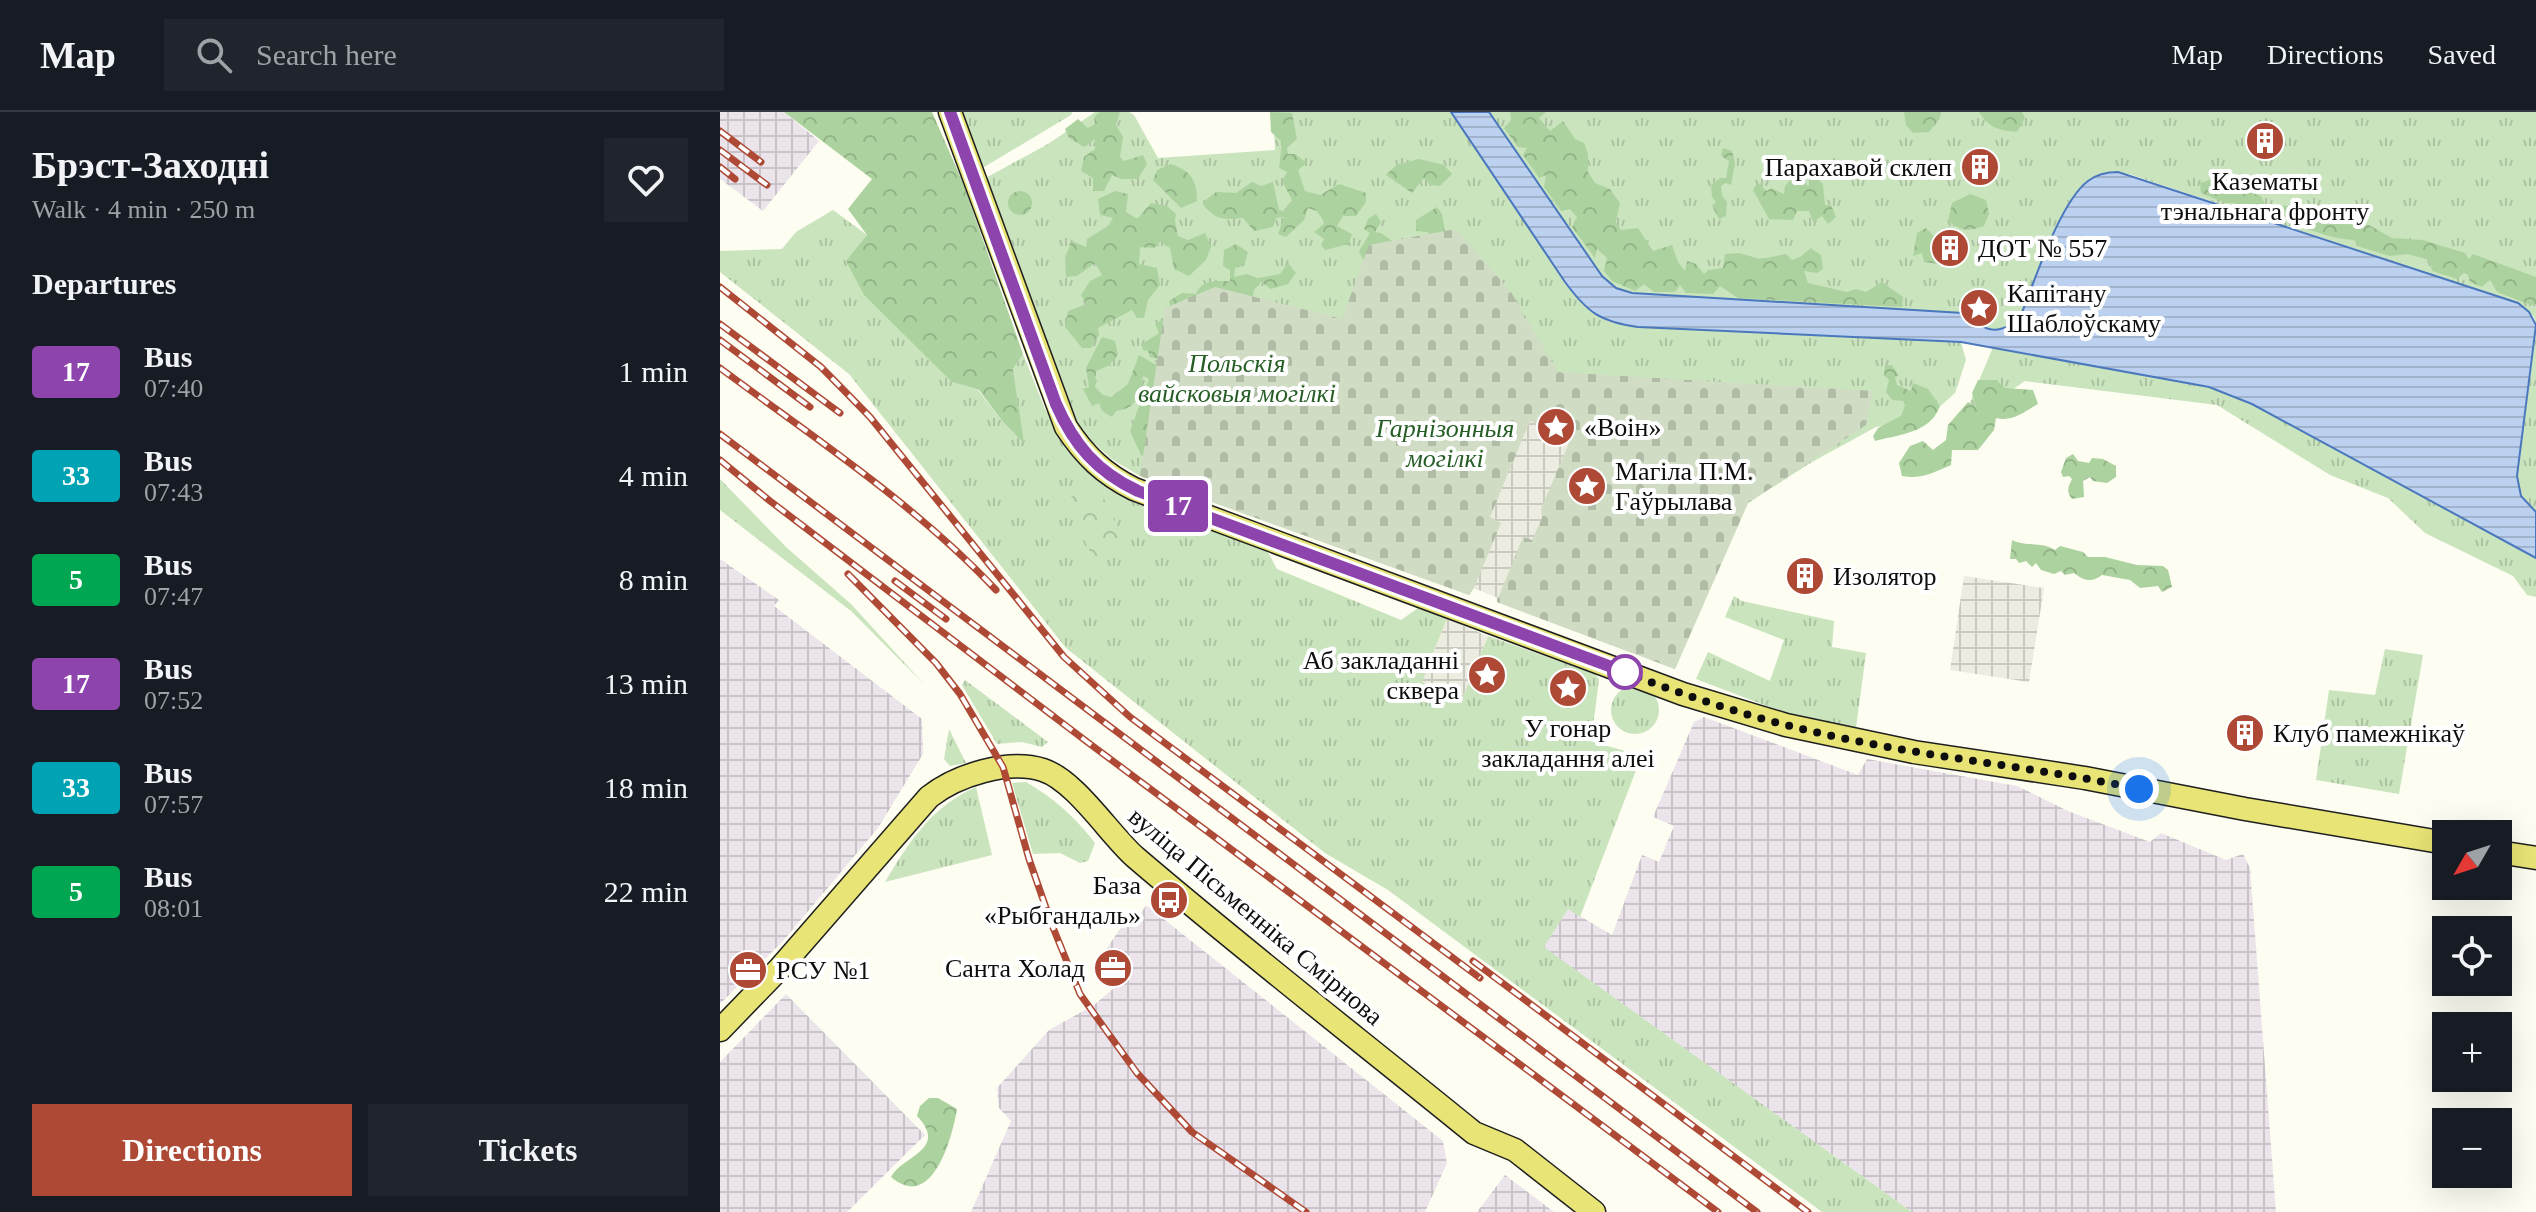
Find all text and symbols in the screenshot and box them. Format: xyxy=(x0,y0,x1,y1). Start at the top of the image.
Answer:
search box xyxy=(164,19,724,91)
icon: search xyxy=(192,33,236,77)
text: Map xyxy=(40,34,116,76)
text: Search here xyxy=(256,38,397,71)
text: Map xyxy=(2172,39,2223,70)
text: Directions xyxy=(2267,39,2384,70)
text: Saved xyxy=(2428,39,2496,70)
building icon: Казематы тэнальнага фронту xyxy=(2244,120,2286,162)
button: heart xyxy=(604,138,688,222)
text: Брэст-Заходні xyxy=(32,144,269,186)
building icon: Парахавой склеп xyxy=(1959,146,2001,188)
place label: Парахавой склеп xyxy=(1765,153,1952,182)
place label: Казематы тэнальнага фронту xyxy=(2161,167,2369,226)
text: Walk · 4 min · 250 m xyxy=(32,195,255,224)
building icon: ДОТ № 557 xyxy=(1929,227,1971,269)
place label: ДОТ № 557 xyxy=(1978,234,2107,263)
text: Departures xyxy=(32,267,176,300)
place label: Капітану Шаблоўскаму xyxy=(2007,279,2161,338)
place icon: Капітану Шаблоўскаму xyxy=(1958,287,2000,329)
text: Bus xyxy=(144,340,192,373)
park label: Польскія вайсковыя могілкі xyxy=(1138,349,1336,408)
text: 1 min xyxy=(619,355,688,388)
text: 17 xyxy=(62,356,90,387)
text: 07:40 xyxy=(144,374,203,403)
place icon: «Воін» xyxy=(1535,406,1577,448)
place label: «Воін» xyxy=(1584,413,1661,442)
park label: Гарнізонныя могілкі xyxy=(1375,414,1514,473)
text: Bus xyxy=(144,444,192,477)
place label: Магіла П.М. Гаўрылава xyxy=(1615,457,1753,516)
text: 4 min xyxy=(619,459,688,492)
text: 33 xyxy=(62,460,90,491)
place icon: Магіла П.М. Гаўрылава xyxy=(1566,465,1608,507)
text: 07:43 xyxy=(144,478,203,507)
line badge: 17 xyxy=(1142,480,1214,532)
text: 17 xyxy=(1164,490,1192,521)
text: Bus xyxy=(144,548,192,581)
building icon: Изолятор xyxy=(1784,555,1826,597)
place label: Изолятор xyxy=(1833,562,1937,591)
text: 8 min xyxy=(619,563,688,596)
text: 5 xyxy=(69,564,83,595)
text: 07:47 xyxy=(144,582,203,611)
place label: Аб закладанні сквера xyxy=(1303,646,1459,705)
text: Bus xyxy=(144,652,192,685)
place icon: Аб закладанні сквера xyxy=(1466,654,1508,696)
unlabelled marker xyxy=(1608,655,1642,689)
text: 13 min xyxy=(604,667,688,700)
place icon: У гонар закладання алеі xyxy=(1547,667,1589,709)
text: 17 xyxy=(62,668,90,699)
text: 07:52 xyxy=(144,686,203,715)
building icon: Клуб памежнікаў xyxy=(2224,712,2266,754)
place label: У гонар закладання алеі xyxy=(1481,714,1655,773)
place label: Клуб памежнікаў xyxy=(2273,719,2465,748)
text: Bus xyxy=(144,756,192,789)
your location xyxy=(2119,769,2159,809)
text: 18 min xyxy=(604,771,688,804)
text: 33 xyxy=(62,772,90,803)
text: 07:57 xyxy=(144,790,203,819)
street label: вуліца Пісьменніка Смірнова xyxy=(1123,802,1389,1031)
north arrow xyxy=(2432,820,2512,900)
map controls xyxy=(2432,820,2512,1188)
text: Bus xyxy=(144,860,192,893)
place label: База «Рыбгандаль» xyxy=(984,871,1141,930)
text: 22 min xyxy=(604,875,688,908)
text: 5 xyxy=(69,876,83,907)
bus stop icon: База «Рыбгандаль» xyxy=(1148,879,1190,921)
text: 08:01 xyxy=(144,894,203,923)
button: locate xyxy=(2432,916,2512,996)
office icon: Санта Холад xyxy=(1092,947,1134,989)
office icon: РСУ №1 xyxy=(727,949,769,991)
place label: Санта Холад xyxy=(945,954,1085,983)
place label: РСУ №1 xyxy=(776,956,871,985)
button: + xyxy=(2432,1012,2512,1092)
button: Directions xyxy=(32,1104,352,1196)
button: Tickets xyxy=(368,1104,688,1196)
button: − xyxy=(2432,1108,2512,1188)

